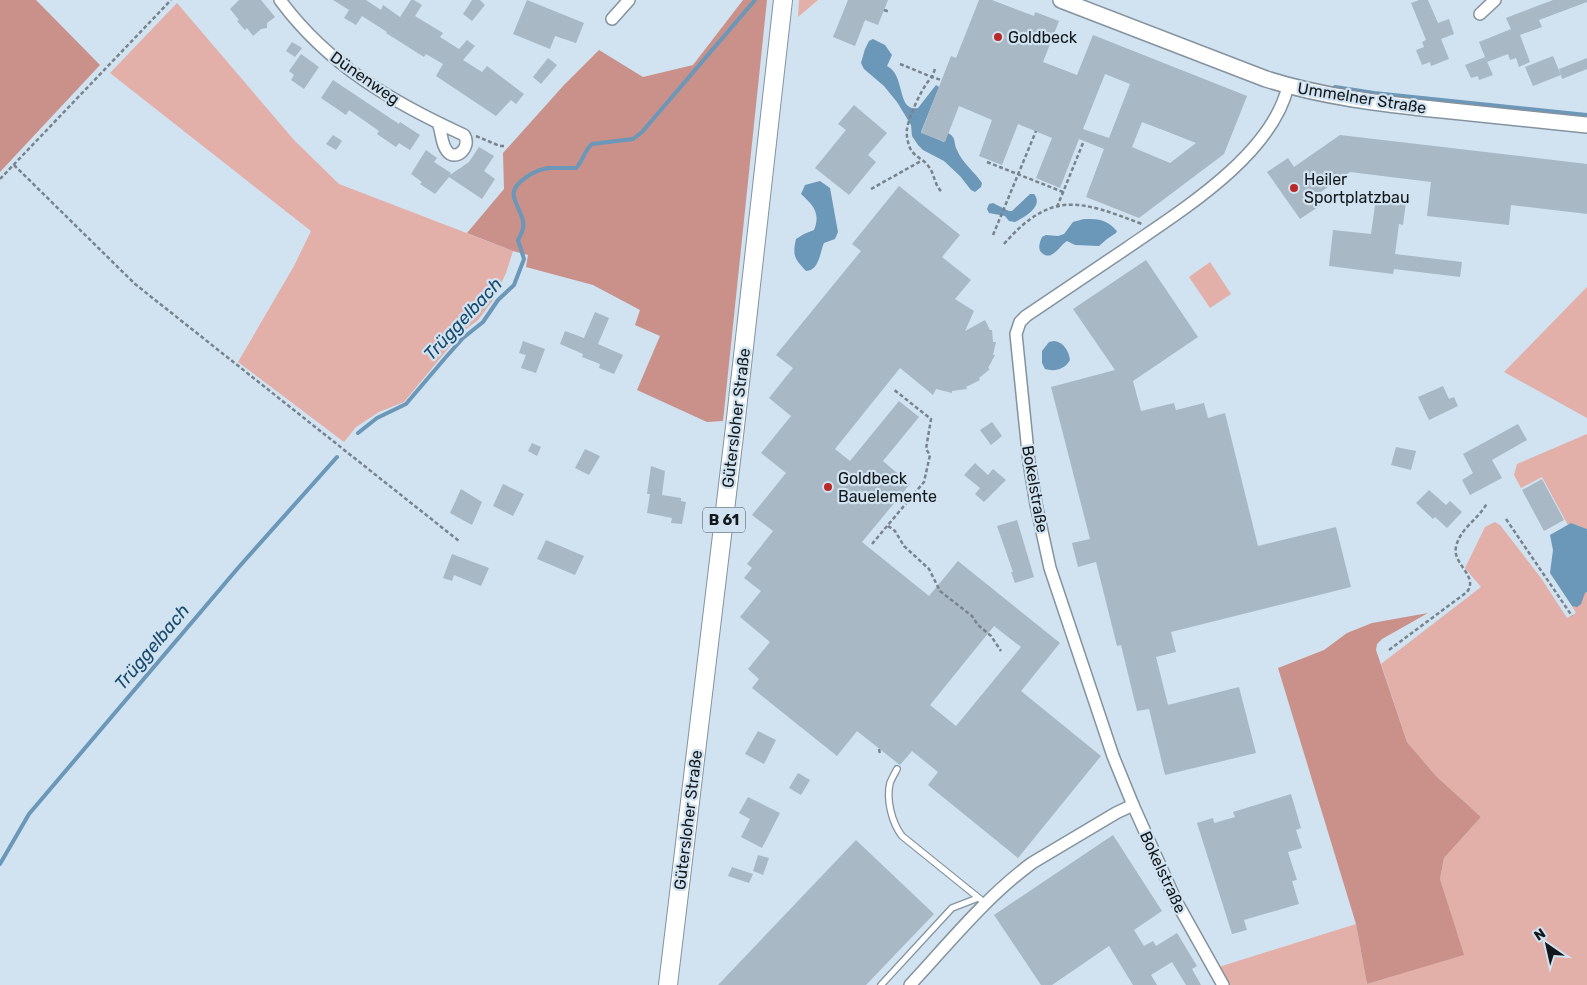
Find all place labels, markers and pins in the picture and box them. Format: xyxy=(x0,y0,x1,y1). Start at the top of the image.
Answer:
place label: Goldbeck xyxy=(1008,28,1078,47)
marker: Goldbeck xyxy=(992,31,1004,43)
place label: Heiler Sportplatzbau xyxy=(1304,170,1410,207)
marker: Heiler Sportplatzbau xyxy=(1288,182,1300,194)
place label: Goldbeck Bauelemente xyxy=(838,469,937,506)
marker: Goldbeck Bauelemente xyxy=(822,481,834,493)

